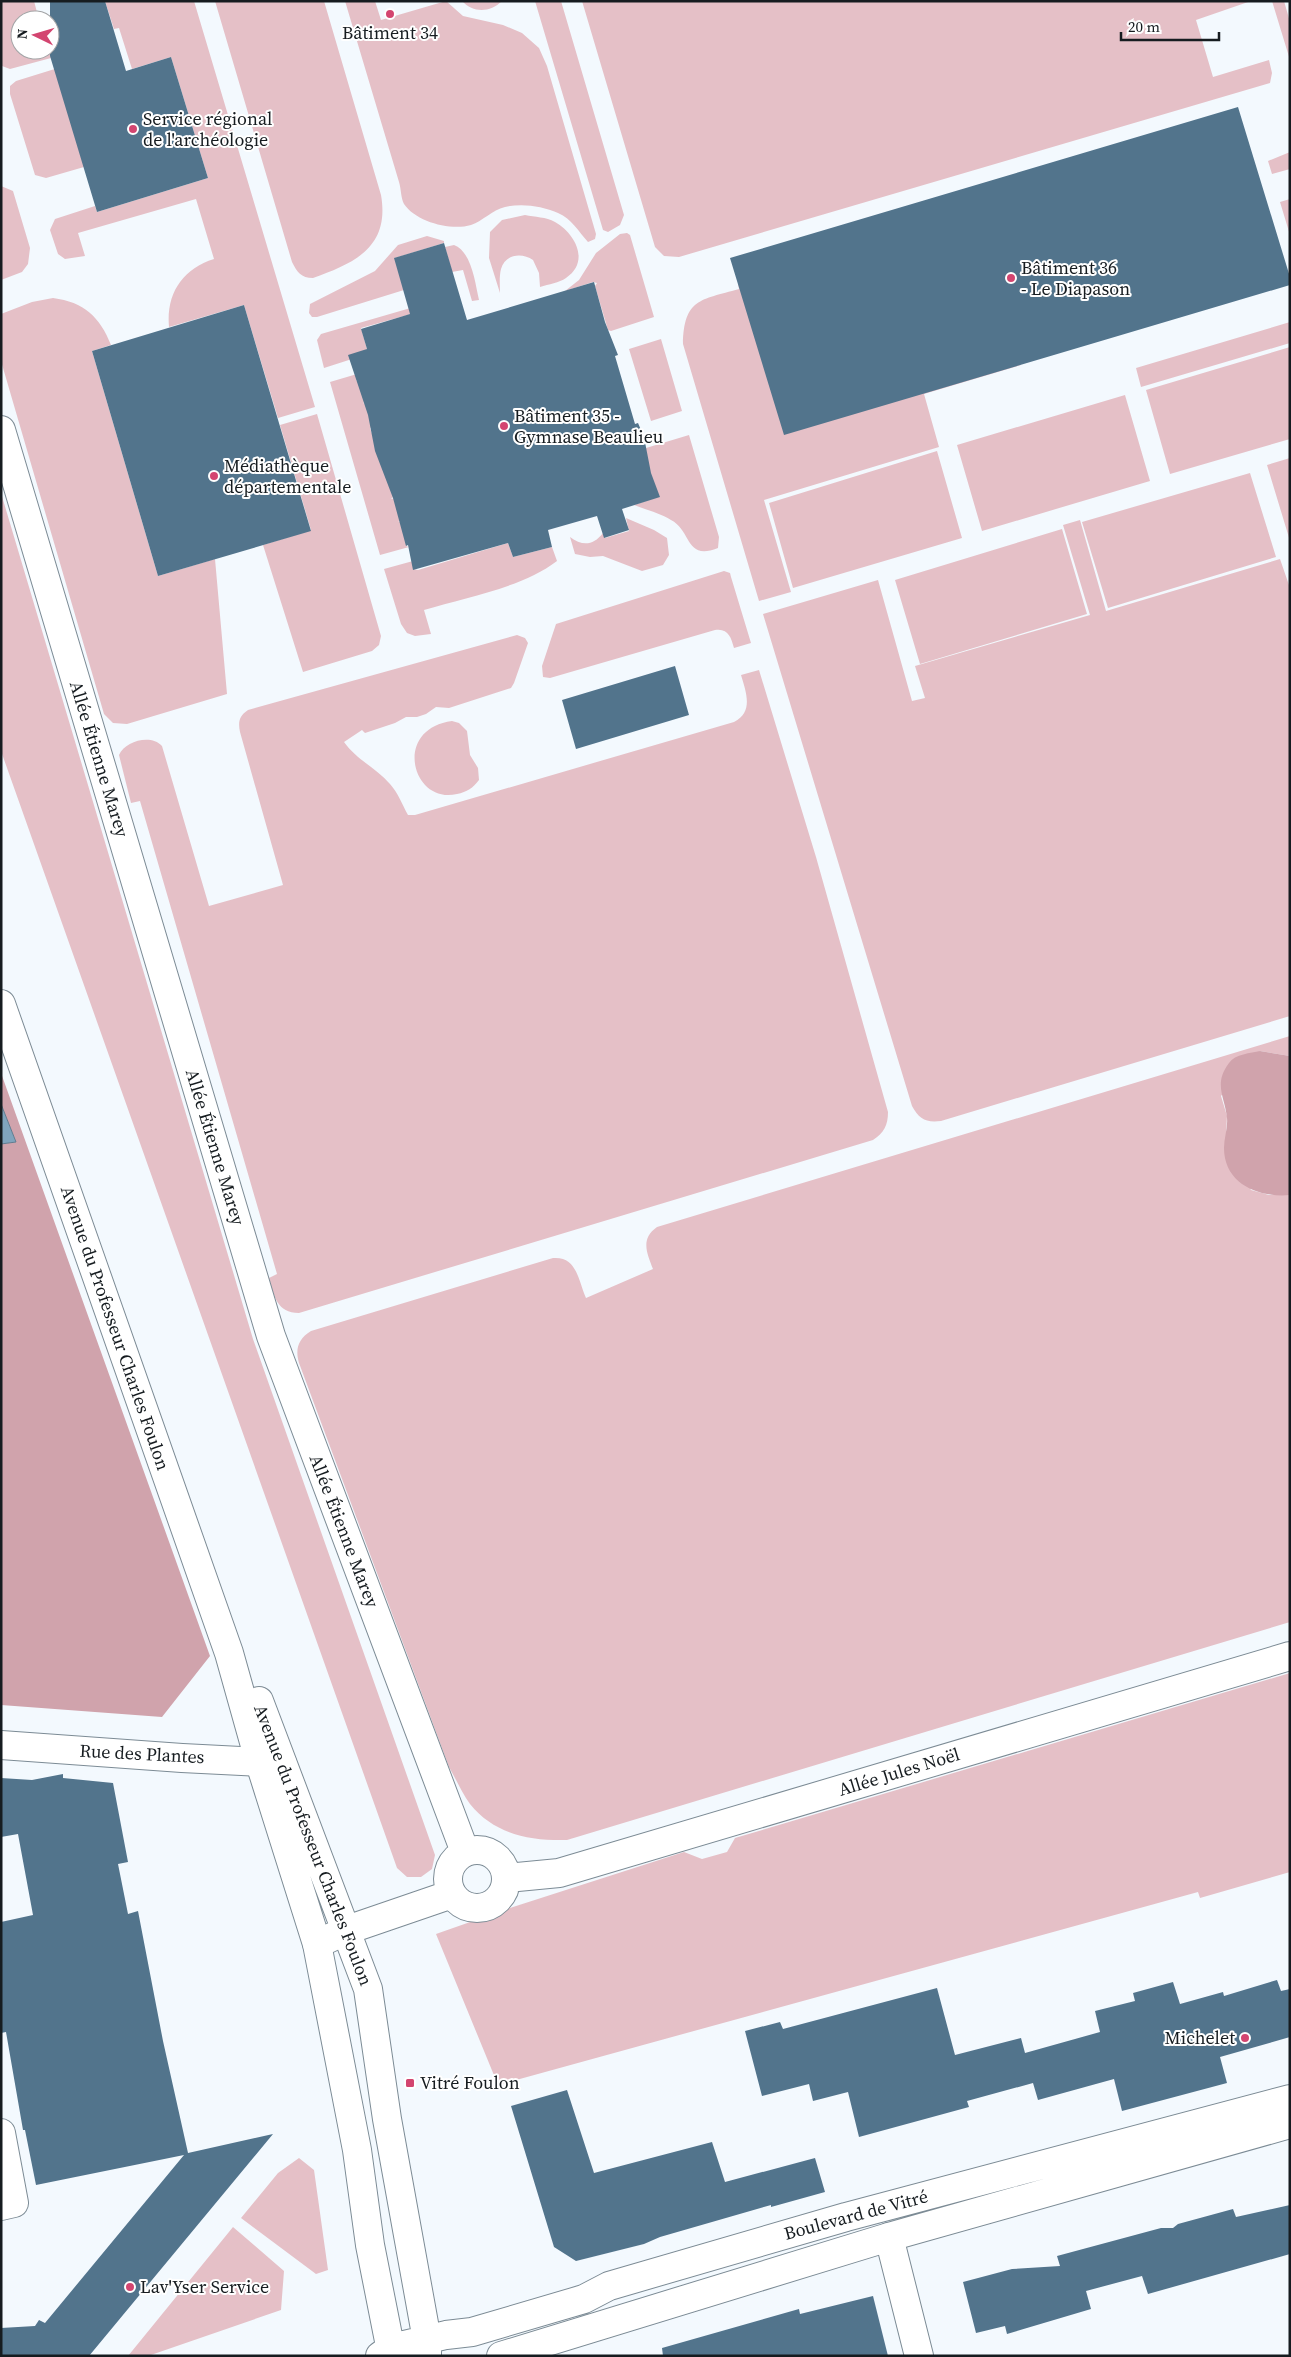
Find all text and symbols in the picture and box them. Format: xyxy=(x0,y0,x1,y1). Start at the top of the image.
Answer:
marker: Bâtiment 34 xyxy=(384,8,396,20)
north arrow xyxy=(10,10,60,60)
scale bar xyxy=(1121,10,1218,42)
text: 20 m xyxy=(1128,16,1160,37)
place label: Bâtiment 34 xyxy=(342,20,438,45)
text: N xyxy=(12,28,32,40)
place label: Service régional de l'archéologie xyxy=(143,106,272,152)
marker: Service régional de l'archéologie xyxy=(127,123,139,135)
place label: Bâtiment 36 - Le Diapason xyxy=(1021,255,1130,301)
marker: Bâtiment 36 - Le Diapason xyxy=(1005,272,1017,284)
place label: Bâtiment 35 - Gymnase Beaulieu xyxy=(514,403,663,449)
marker: Bâtiment 35 - Gymnase Beaulieu xyxy=(498,420,510,432)
place label: Médiathèque départementale xyxy=(224,453,352,499)
marker: Médiathèque départementale xyxy=(208,470,220,482)
street label: Allée Étienne Marey xyxy=(64,678,135,841)
street label: Allée Étienne Marey xyxy=(180,1066,251,1229)
street label: Avenue du Professeur Charles Foulon xyxy=(55,1182,176,1474)
street label: Allée Étienne Marey xyxy=(304,1451,385,1612)
street label: Avenue du Professeur Charles Foulon xyxy=(248,1701,379,1989)
street label: Rue des Plantes xyxy=(79,1738,205,1769)
street label: Allée Jules Noël xyxy=(835,1741,963,1802)
place label: Michelet xyxy=(1165,2025,1235,2050)
marker: Michelet xyxy=(1239,2032,1251,2044)
place label: Vitré Foulon xyxy=(420,2070,520,2095)
marker: Vitré Foulon xyxy=(404,2077,416,2089)
street label: Boulevard de Vitré xyxy=(781,2183,931,2246)
place label: Lav'Yser Service xyxy=(140,2274,269,2299)
marker: Lav'Yser Service xyxy=(124,2281,136,2293)

